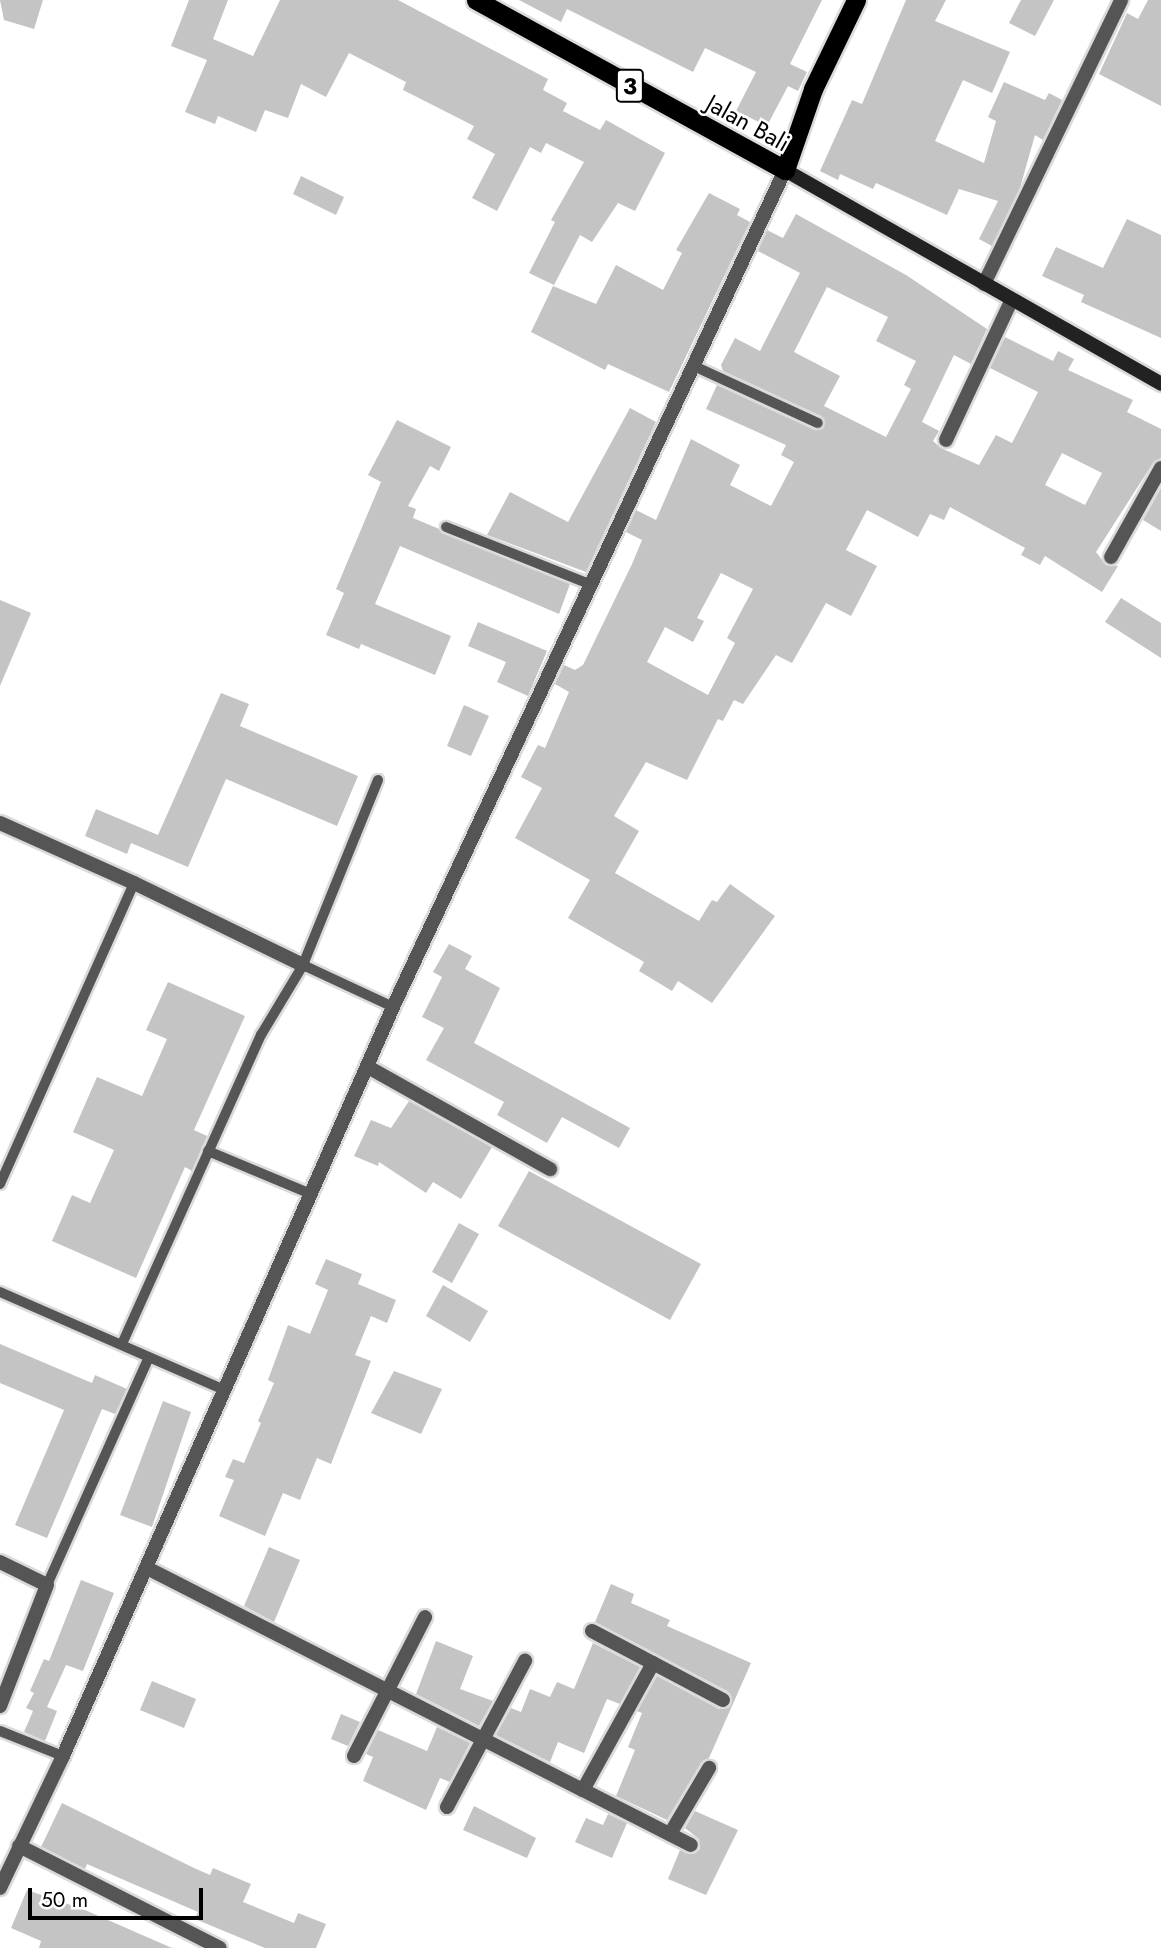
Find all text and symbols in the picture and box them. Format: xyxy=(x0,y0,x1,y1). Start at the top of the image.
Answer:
road number: 3 xyxy=(614,66,646,106)
street label: Jalan Bali xyxy=(701,88,795,158)
scale bar xyxy=(32,1874,206,1918)
text: 50 m xyxy=(41,1885,88,1915)

